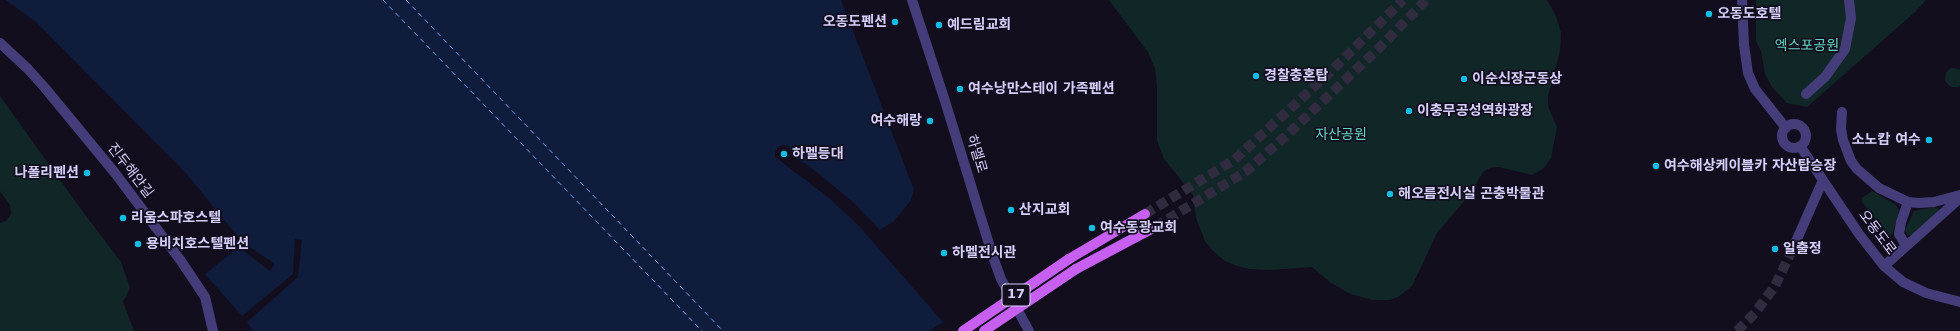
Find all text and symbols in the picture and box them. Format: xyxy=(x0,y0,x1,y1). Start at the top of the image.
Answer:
place label: 오동도호텔 xyxy=(1717,6,1781,22)
marker: 오동도호텔 xyxy=(1704,9,1714,19)
place label: 오동도펜션 xyxy=(823,14,887,30)
marker: 오동도펜션 xyxy=(890,17,900,27)
place label: 예드림교회 xyxy=(947,17,1011,33)
marker: 예드림교회 xyxy=(934,20,944,30)
park label: 엑스포공원 xyxy=(1775,38,1839,54)
place label: 경찰충혼탑 xyxy=(1264,68,1328,84)
marker: 경찰충혼탑 xyxy=(1251,71,1261,81)
place label: 이순신장군동상 xyxy=(1472,71,1562,87)
marker: 이순신장군동상 xyxy=(1459,74,1469,84)
place label: 여수낭만스테이 가족펜션 xyxy=(968,81,1115,97)
marker: 여수낭만스테이 가족펜션 xyxy=(955,84,965,94)
place label: 이충무공성역화광장 xyxy=(1417,103,1533,119)
marker: 이충무공성역화광장 xyxy=(1404,106,1414,116)
place label: 여수해랑 xyxy=(870,113,922,129)
marker: 여수해랑 xyxy=(925,116,935,126)
park label: 자산공원 xyxy=(1315,127,1367,143)
place label: 소노캄 여수 xyxy=(1852,132,1921,148)
street label: 하멜로 xyxy=(962,133,990,175)
marker: 소노캄 여수 xyxy=(1924,135,1934,145)
street label: 진두해안길 xyxy=(104,140,156,202)
place label: 하멜등대 xyxy=(792,146,844,162)
marker: 하멜등대 xyxy=(779,149,789,159)
place label: 여수해상케이블카 자산탑승장 xyxy=(1664,158,1836,174)
marker: 여수해상케이블카 자산탑승장 xyxy=(1651,161,1661,171)
place label: 나폴리펜션 xyxy=(15,165,79,181)
marker: 나폴리펜션 xyxy=(82,168,92,178)
place label: 해오름전시실 곤충박물관 xyxy=(1398,186,1545,202)
marker: 해오름전시실 곤충박물관 xyxy=(1385,189,1395,199)
place label: 산지교회 xyxy=(1019,202,1071,218)
marker: 산지교회 xyxy=(1006,205,1016,215)
street label: 오동도로 xyxy=(1855,207,1899,259)
place label: 리움스파호스텔 xyxy=(131,210,221,226)
marker: 리움스파호스텔 xyxy=(118,213,128,223)
place label: 여수동광교회 xyxy=(1100,220,1177,236)
marker: 여수동광교회 xyxy=(1087,223,1097,233)
place label: 용비치호스텔펜션 xyxy=(146,236,249,252)
marker: 용비치호스텔펜션 xyxy=(133,239,143,249)
place label: 일출정 xyxy=(1783,241,1822,257)
marker: 일출정 xyxy=(1770,244,1780,254)
place label: 하멜전시관 xyxy=(952,245,1016,261)
marker: 하멜전시관 xyxy=(939,248,949,258)
road number: 17 xyxy=(1002,284,1030,306)

